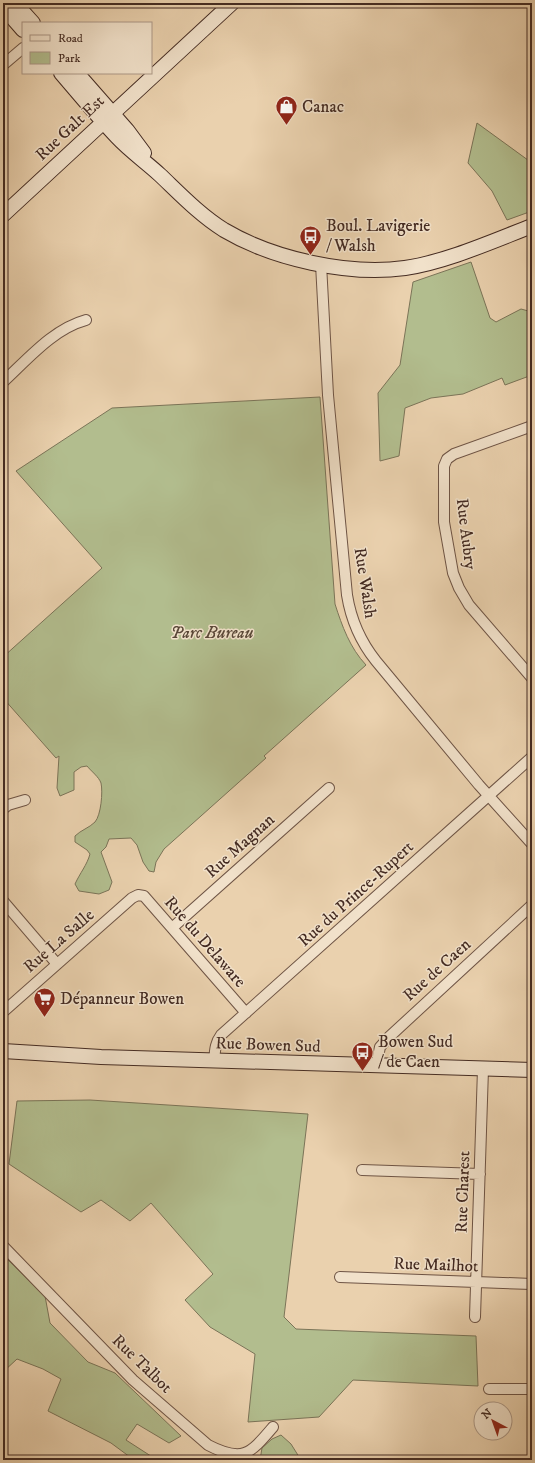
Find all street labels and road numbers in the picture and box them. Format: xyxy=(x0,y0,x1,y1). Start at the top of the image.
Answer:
street label: Rue Galt Est xyxy=(31,90,110,166)
street label: Rue Aubry xyxy=(451,497,481,572)
street label: Rue Walsh xyxy=(349,546,381,620)
street label: Rue Magnan xyxy=(201,809,279,883)
street label: Rue du Prince-Rupert xyxy=(294,836,419,952)
street label: Rue du Delaware xyxy=(159,892,251,992)
street label: Rue La Salle xyxy=(19,904,99,978)
street label: Rue de Caen xyxy=(398,934,476,1006)
street label: Rue Bowen Sud xyxy=(215,1032,321,1058)
street label: Rue Charest xyxy=(451,1150,475,1233)
street label: Rue Mailhot xyxy=(393,1253,479,1277)
street label: Rue Talbot xyxy=(107,1330,177,1399)

